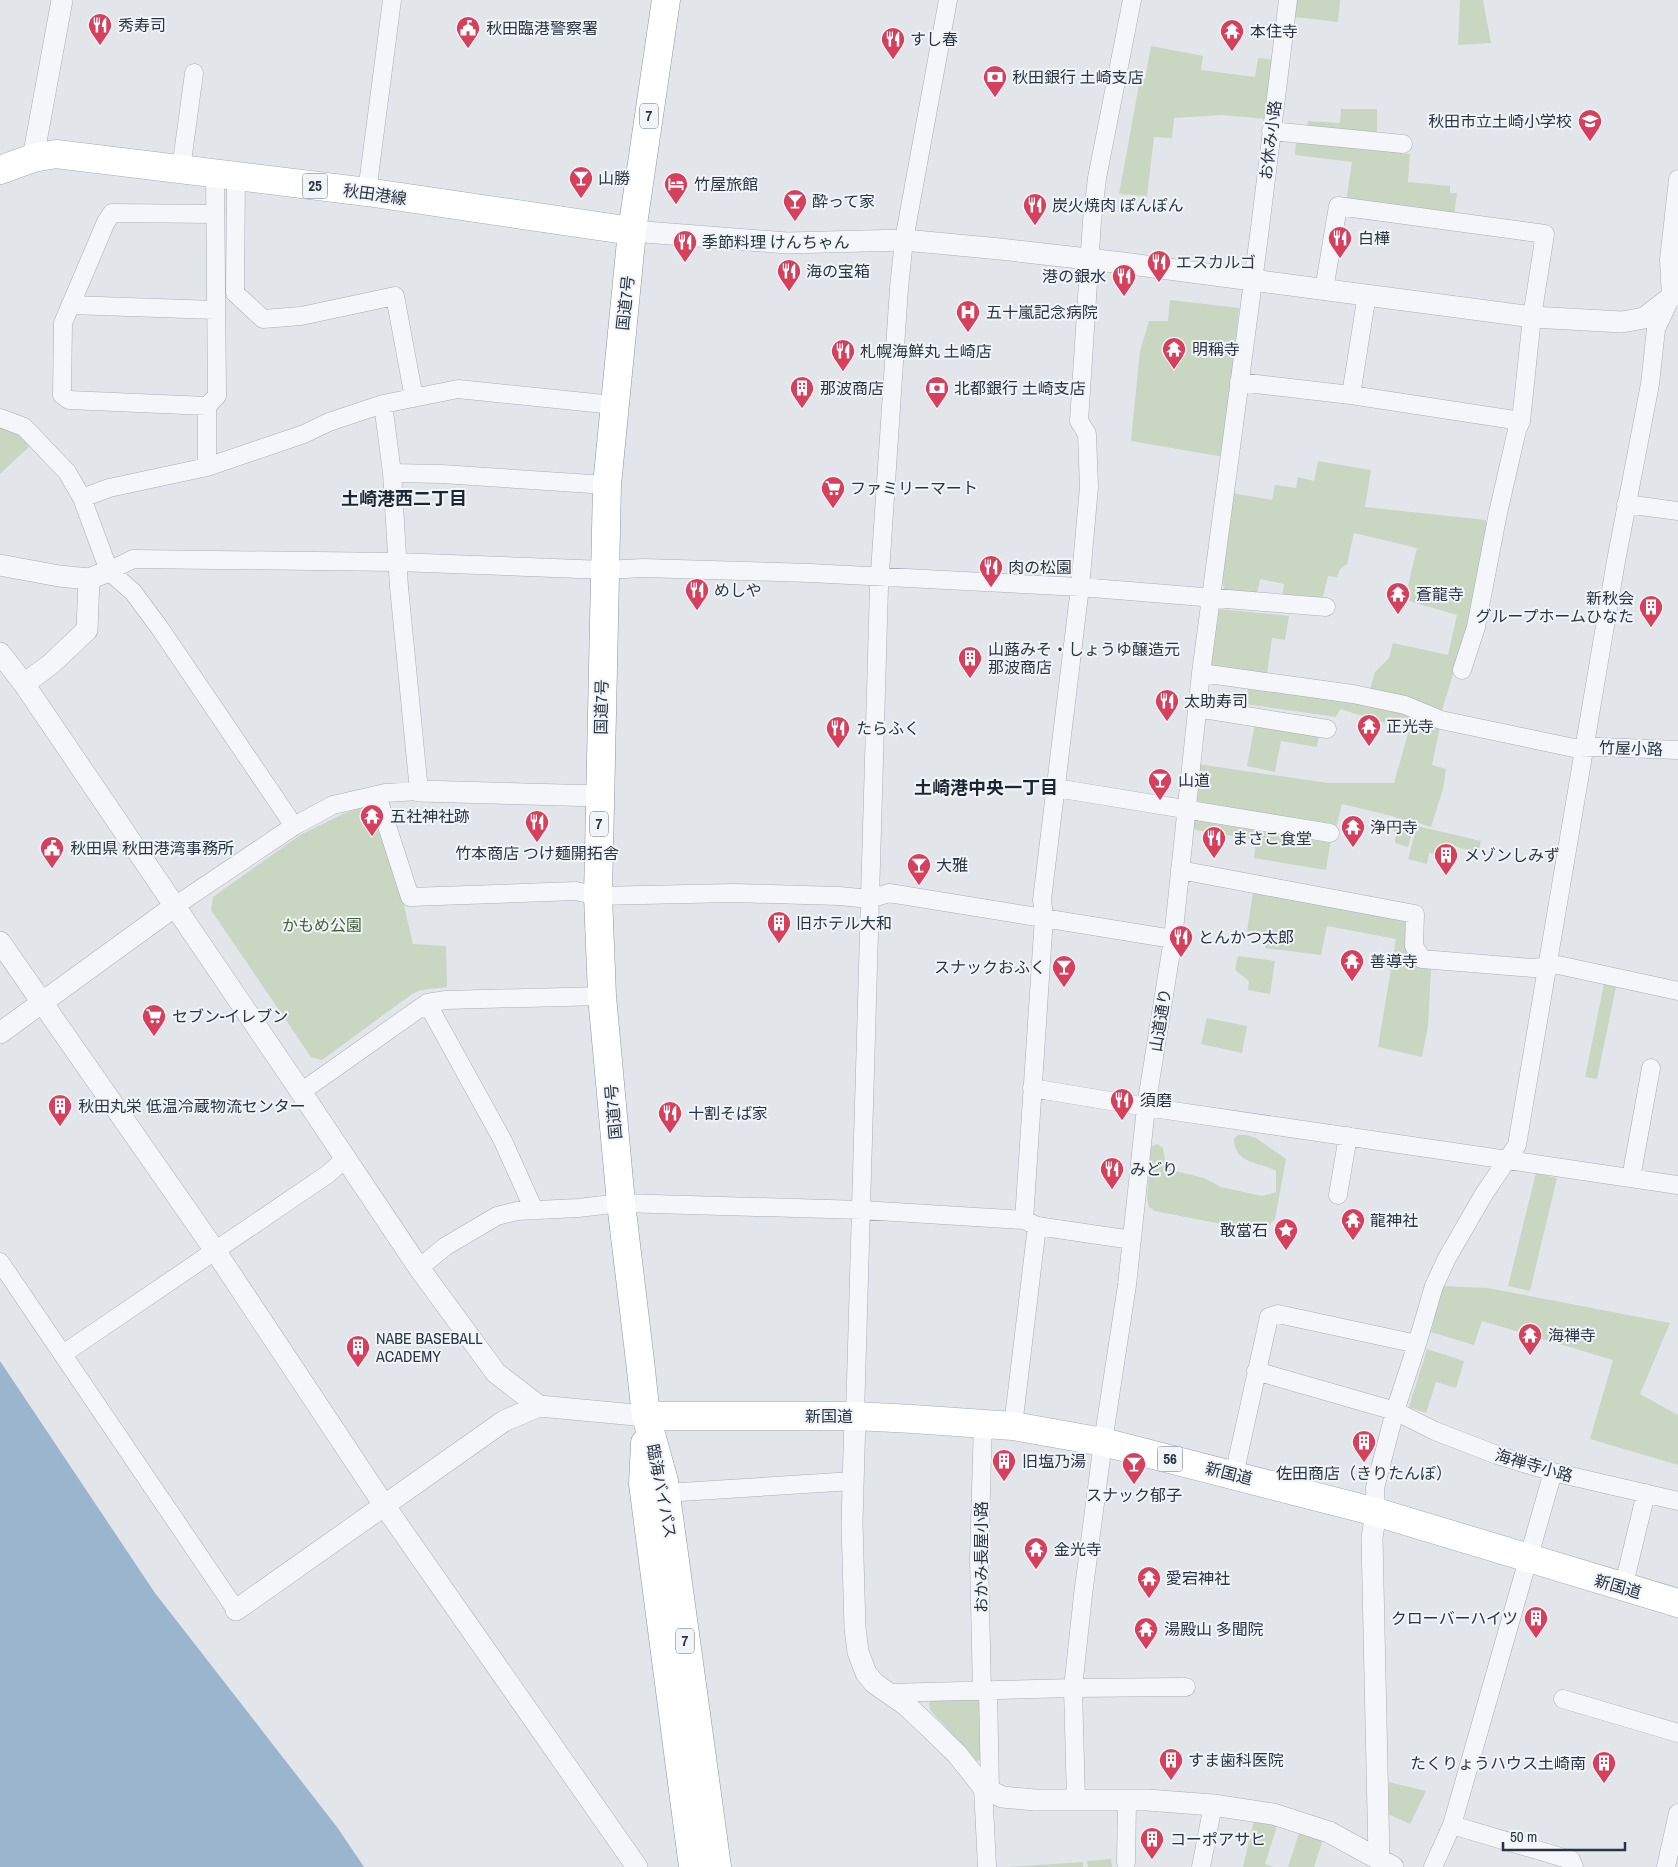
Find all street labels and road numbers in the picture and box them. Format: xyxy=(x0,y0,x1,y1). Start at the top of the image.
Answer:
street label: お休み小路 xyxy=(1254,99,1286,181)
road number: 7 xyxy=(640,104,658,128)
road number: 25 xyxy=(302,174,328,198)
street label: 秋田港線 xyxy=(342,179,408,209)
street label: 国道7号 xyxy=(611,274,639,332)
street label: 国道7号 xyxy=(590,679,612,735)
street label: 竹屋小路 xyxy=(1599,736,1663,760)
road number: 7 xyxy=(590,812,608,836)
street label: 山道通り xyxy=(1144,987,1176,1053)
street label: 国道7号 xyxy=(600,1083,626,1141)
street label: 新国道 xyxy=(805,1405,853,1427)
street label: 臨海バイパス xyxy=(642,1442,682,1540)
street label: 海禅寺小路 xyxy=(1493,1443,1575,1487)
road number: 56 xyxy=(1158,1446,1182,1472)
street label: 新国道 xyxy=(1203,1457,1255,1489)
street label: おかみ長屋小路 xyxy=(970,1501,992,1613)
street label: 新国道 xyxy=(1592,1569,1644,1603)
road number: 7 xyxy=(676,1628,694,1654)

